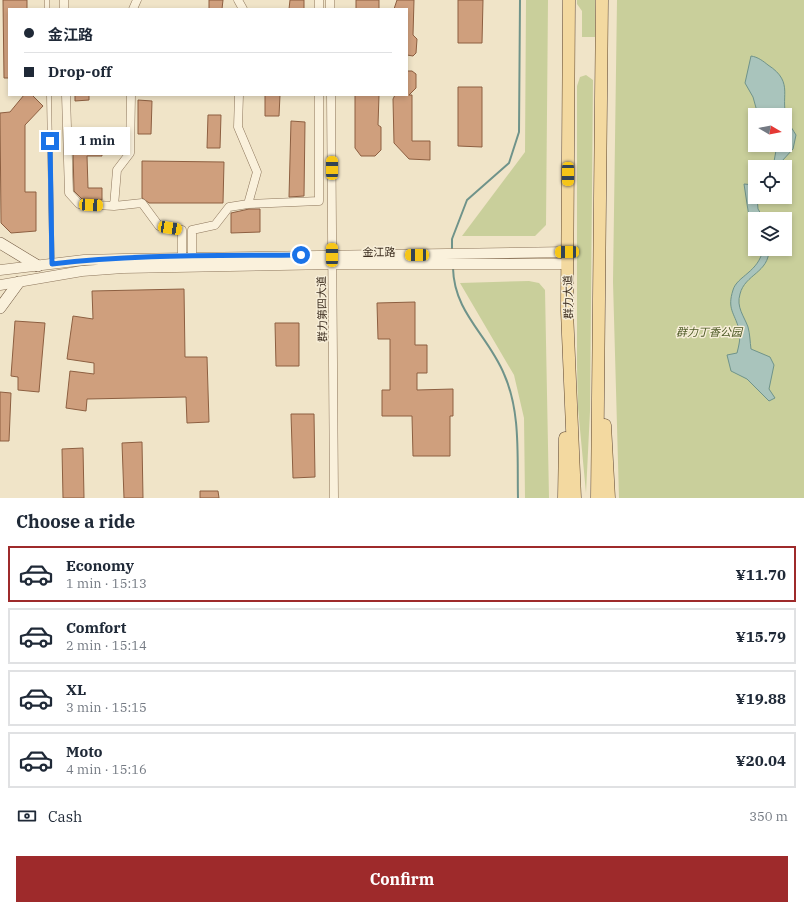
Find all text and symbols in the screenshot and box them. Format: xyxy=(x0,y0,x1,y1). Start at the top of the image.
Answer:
text: 金江路 xyxy=(48,25,93,44)
text: Drop-off xyxy=(48,62,112,81)
north arrow xyxy=(748,108,792,152)
map controls xyxy=(748,108,792,256)
callout: 1 min xyxy=(64,127,130,155)
route end xyxy=(41,132,59,150)
text: 1 min xyxy=(79,132,115,149)
car xyxy=(326,156,338,180)
button: locate xyxy=(748,160,792,204)
car xyxy=(562,162,574,186)
car xyxy=(79,198,103,212)
button: layers xyxy=(748,212,792,256)
car xyxy=(157,220,183,236)
car xyxy=(326,243,338,267)
street label: 金江路 xyxy=(363,245,396,259)
route start xyxy=(292,246,310,264)
car xyxy=(555,246,579,258)
car xyxy=(405,249,429,261)
street label: 群力大道 xyxy=(561,275,575,319)
street label: 群力第四大道 xyxy=(314,276,330,342)
park label: 群力丁香公园 xyxy=(676,325,744,339)
text: Choose a ride xyxy=(16,510,135,533)
icon: car xyxy=(18,556,54,592)
text: Economy xyxy=(66,556,134,575)
text: ¥11.70 xyxy=(736,565,786,584)
text: 1 min · 15:13 xyxy=(66,575,147,592)
icon: car xyxy=(18,618,54,654)
text: Comfort xyxy=(66,618,126,637)
text: ¥15.79 xyxy=(736,627,786,646)
text: 2 min · 15:14 xyxy=(66,637,147,654)
icon: car xyxy=(18,680,54,716)
text: XL xyxy=(66,680,86,699)
text: ¥19.88 xyxy=(736,689,786,708)
text: 3 min · 15:15 xyxy=(66,699,147,716)
icon: car xyxy=(18,742,54,778)
text: Moto xyxy=(66,742,103,761)
text: ¥20.04 xyxy=(736,751,786,770)
text: 4 min · 15:16 xyxy=(66,761,147,778)
icon: cash xyxy=(16,805,38,827)
text: Cash xyxy=(48,807,82,826)
text: 350 m xyxy=(749,808,788,825)
button: Confirm xyxy=(16,856,788,902)

